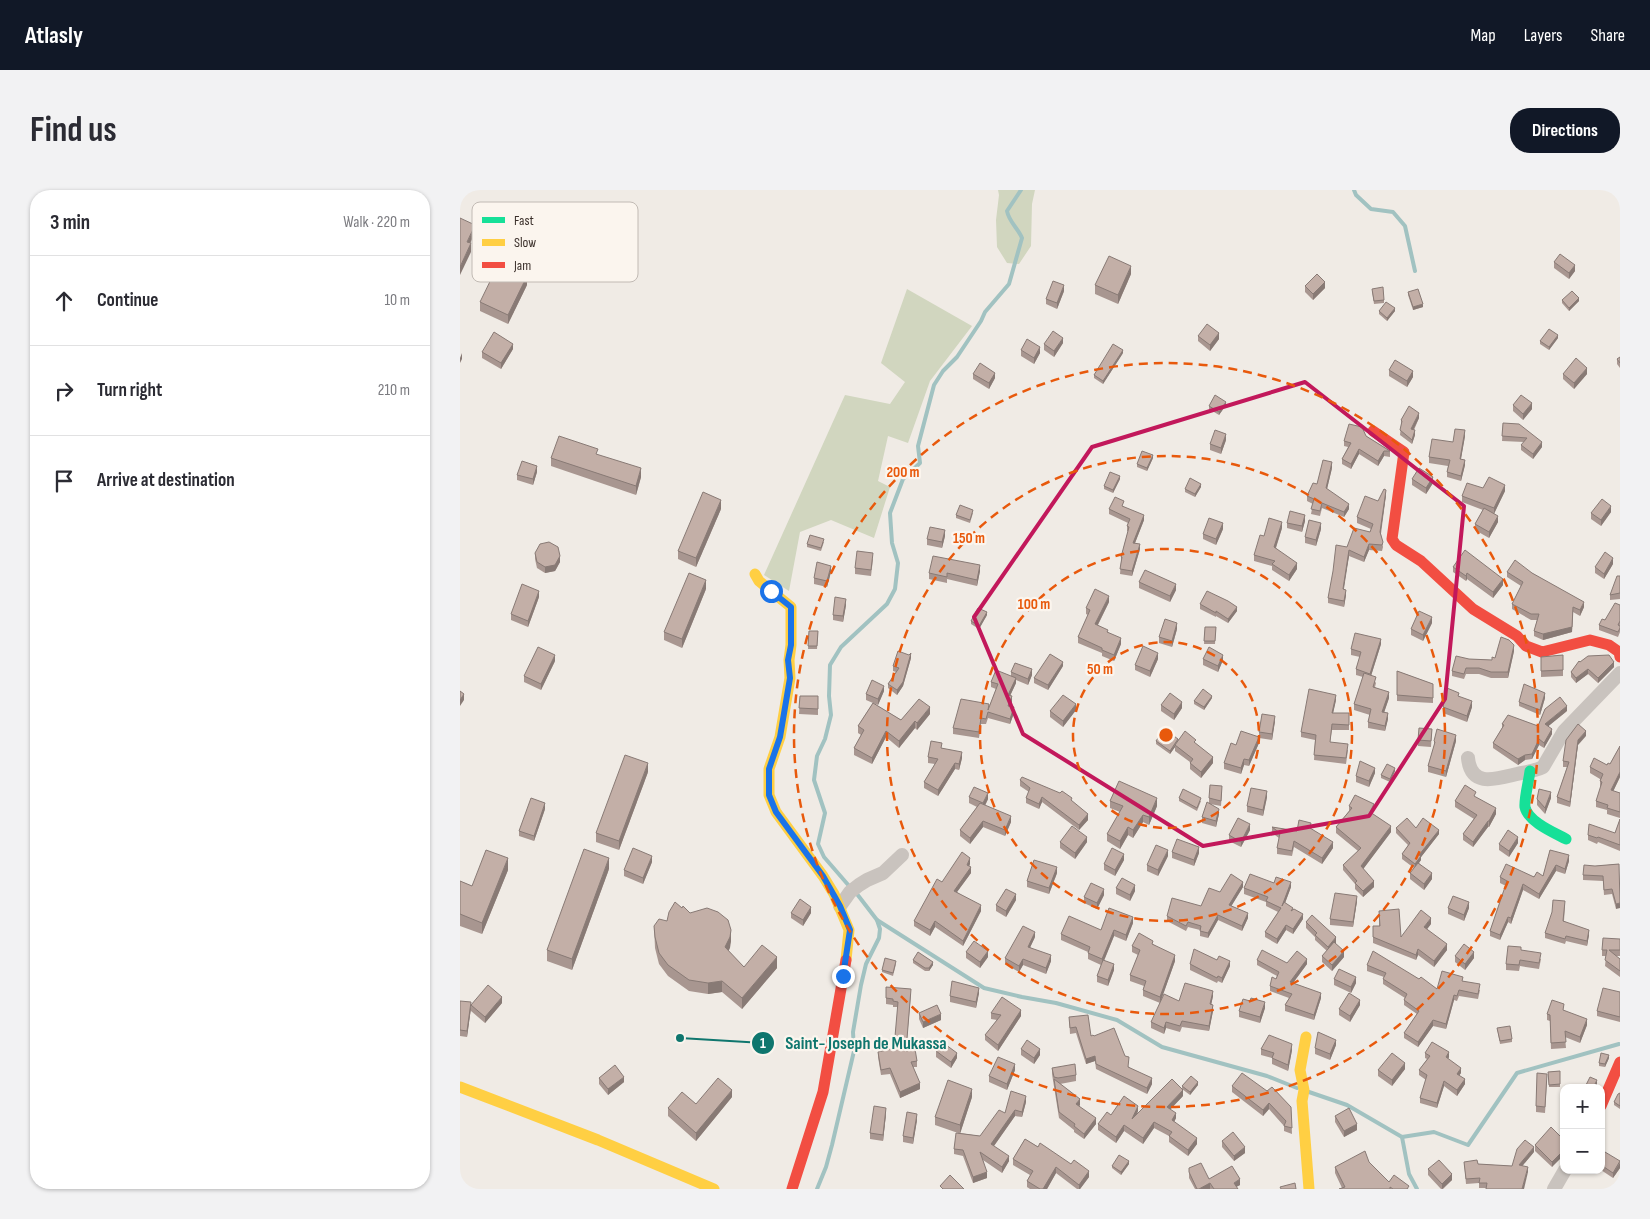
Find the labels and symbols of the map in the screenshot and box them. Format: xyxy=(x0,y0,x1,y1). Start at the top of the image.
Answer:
legend xyxy=(472,202,638,282)
text: Fast xyxy=(514,212,534,229)
text: Slow xyxy=(514,234,536,251)
text: Jam xyxy=(513,257,531,274)
text: 200 m xyxy=(886,463,920,482)
text: 150 m xyxy=(953,529,985,548)
route start xyxy=(760,580,783,603)
text: 100 m xyxy=(1018,595,1050,614)
text: 50 m xyxy=(1087,660,1113,679)
centre of rings xyxy=(1157,726,1175,744)
route end xyxy=(832,965,855,988)
callout: Saint- Joseph de Mukassa xyxy=(751,1026,957,1059)
text: Saint- Joseph de Mukassa xyxy=(785,1033,947,1054)
text: 1 xyxy=(760,1034,766,1053)

